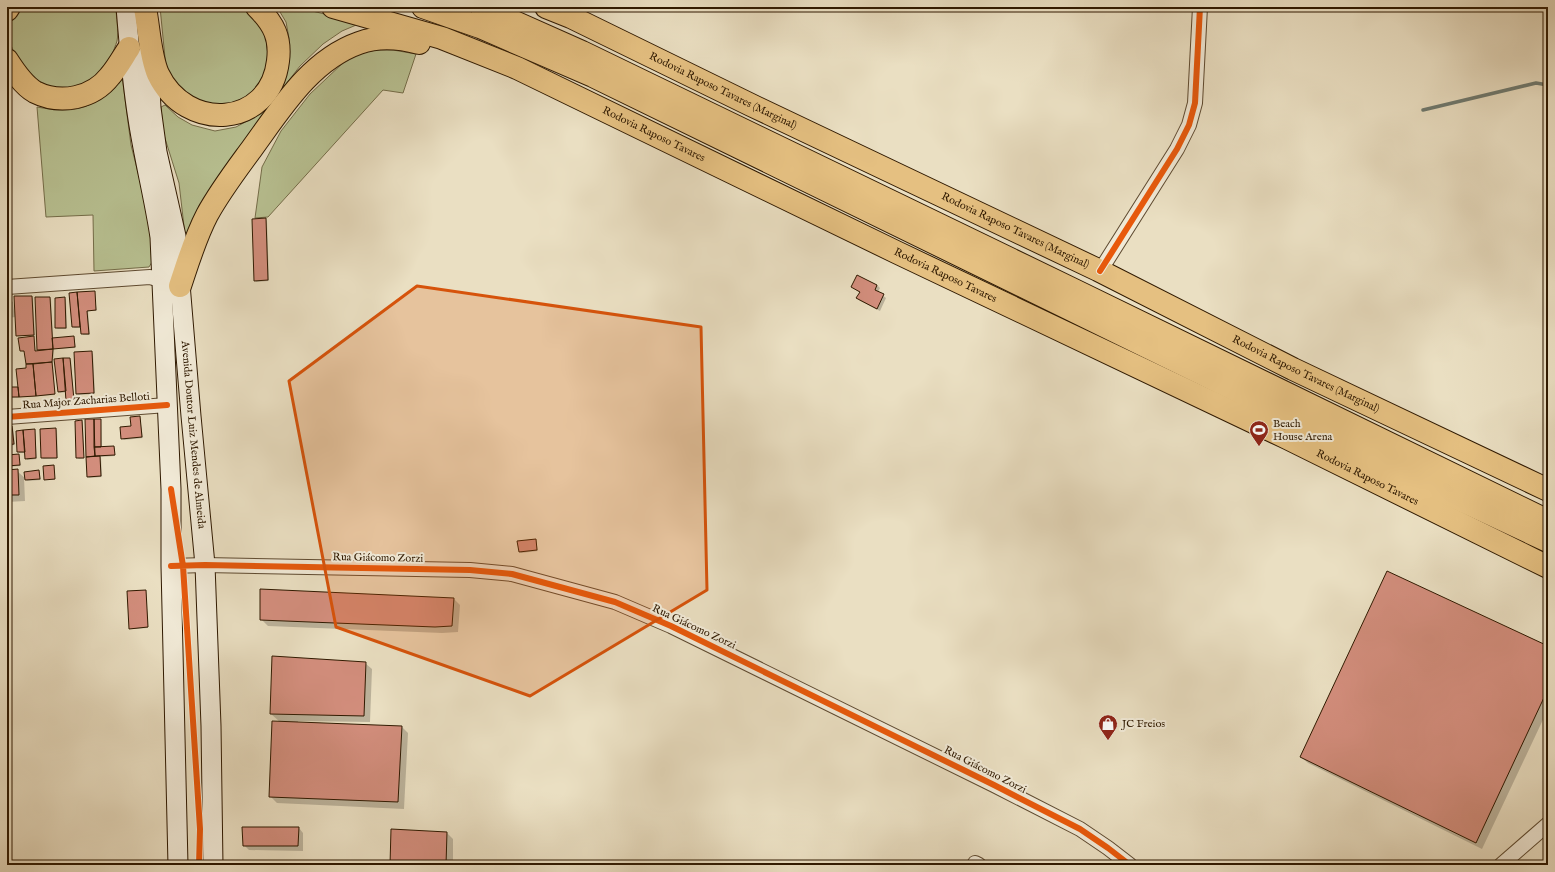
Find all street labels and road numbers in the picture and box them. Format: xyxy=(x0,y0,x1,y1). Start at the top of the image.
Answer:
street label: Rodovia Raposo Tavares (Marginal) xyxy=(647,49,799,133)
street label: Rodovia Raposo Tavares xyxy=(600,103,707,165)
street label: Rodovia Raposo Tavares (Marginal) xyxy=(939,190,1092,272)
street label: Rodovia Raposo Tavares xyxy=(891,245,999,306)
street label: Rodovia Raposo Tavares (Marginal) xyxy=(1230,332,1382,416)
street label: Avenida Doutor Luiz Mendes de Almeida xyxy=(178,339,209,530)
street label: Rua Major Zacharias Belloti xyxy=(22,390,150,412)
street label: Rodovia Raposo Tavares xyxy=(1314,446,1421,509)
street label: Rua Giácomo Zorzi xyxy=(333,550,424,566)
street label: Rua Giácomo Zorzi xyxy=(650,601,738,653)
street label: Rua Giácomo Zorzi xyxy=(941,743,1029,797)

